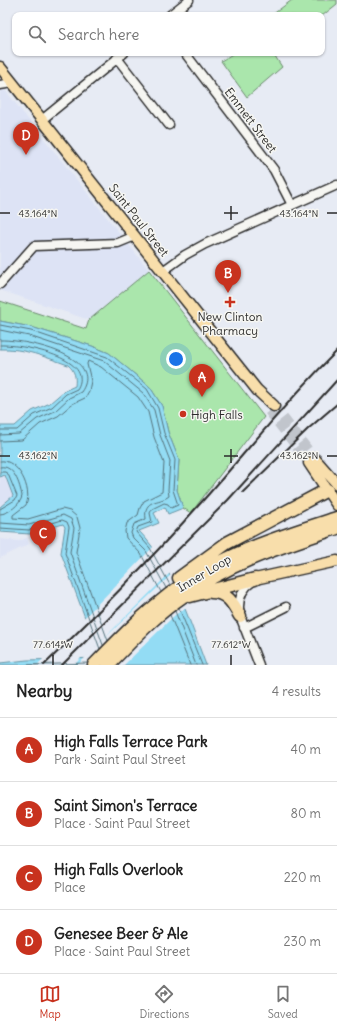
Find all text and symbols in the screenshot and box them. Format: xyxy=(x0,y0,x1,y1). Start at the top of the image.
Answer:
search box xyxy=(12,12,325,56)
icon: search xyxy=(26,23,48,45)
text: Search here xyxy=(58,25,139,44)
street label: Emmett Street xyxy=(222,85,280,155)
pin: D xyxy=(13,122,39,155)
street label: Saint Paul Street xyxy=(106,181,172,259)
text: 43.164°N xyxy=(19,207,57,220)
text: 43.164°N xyxy=(280,207,318,220)
pin: B xyxy=(215,260,241,293)
marker: New Clinton Pharmacy xyxy=(225,297,235,307)
place label: New Clinton Pharmacy xyxy=(198,309,262,338)
your location xyxy=(166,349,186,369)
pin: A xyxy=(189,364,215,397)
place label: High Falls xyxy=(191,407,243,422)
marker: High Falls xyxy=(178,409,188,419)
text: 43.162°N xyxy=(19,449,57,462)
text: 43.162°N xyxy=(280,449,318,462)
pin: C xyxy=(30,520,56,553)
street label: Inner Loop xyxy=(174,551,234,595)
text: 77.614°W xyxy=(33,638,73,651)
text: 77.612°W xyxy=(211,638,251,651)
text: Nearby xyxy=(16,680,72,702)
text: 4 results xyxy=(272,683,321,700)
text: High Falls Terrace Park xyxy=(54,732,208,751)
text: A xyxy=(25,741,33,758)
text: 40 m xyxy=(290,741,321,758)
text: Park · Saint Paul Street xyxy=(54,751,186,768)
text: Saint Simon's Terrace xyxy=(54,796,197,815)
text: B xyxy=(25,805,33,822)
text: 80 m xyxy=(290,805,321,822)
text: Place · Saint Paul Street xyxy=(54,815,190,832)
text: High Falls Overlook xyxy=(54,860,183,879)
text: C xyxy=(25,869,33,886)
text: 220 m xyxy=(284,869,321,886)
text: Place xyxy=(54,879,85,896)
text: Genesee Beer & Ale xyxy=(54,924,188,943)
text: D xyxy=(24,933,34,950)
text: 230 m xyxy=(283,933,321,950)
text: Place · Saint Paul Street xyxy=(54,943,190,960)
tab: Map xyxy=(39,983,61,1021)
tab: Directions xyxy=(140,983,189,1021)
tab: Saved xyxy=(268,983,298,1021)

